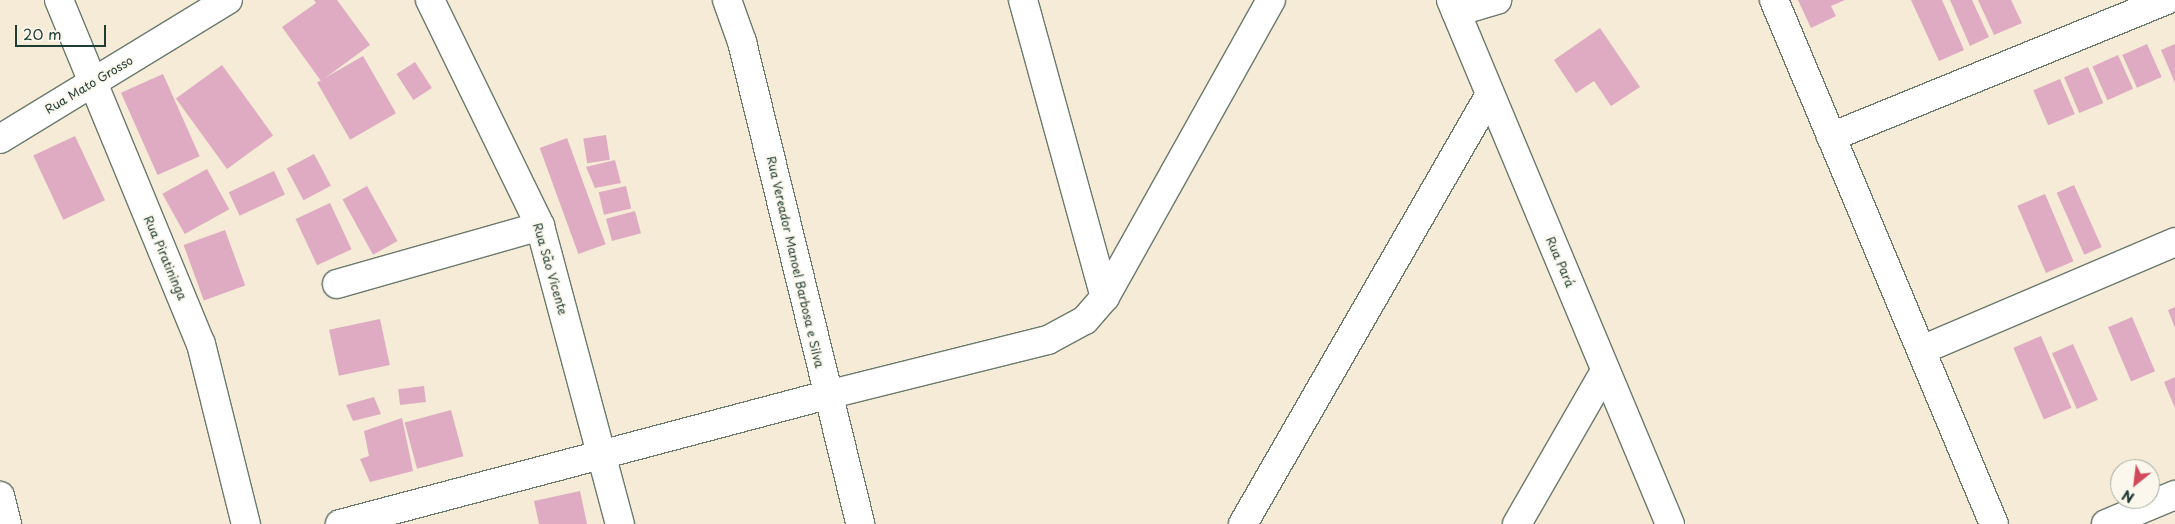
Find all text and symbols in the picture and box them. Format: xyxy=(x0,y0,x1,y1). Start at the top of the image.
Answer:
scale bar xyxy=(18,15,109,47)
text: 20 m xyxy=(23,22,62,45)
street label: Rua Mato Grosso xyxy=(42,53,136,117)
street label: Rua Vereador Manoel Barbosa e Silva xyxy=(763,154,827,370)
street label: Rua Piratininga xyxy=(141,214,189,302)
street label: Rua São Vicente xyxy=(530,221,570,317)
street label: Rua Pará xyxy=(1543,234,1577,290)
north arrow xyxy=(2110,459,2160,509)
text: N xyxy=(2118,485,2138,509)

